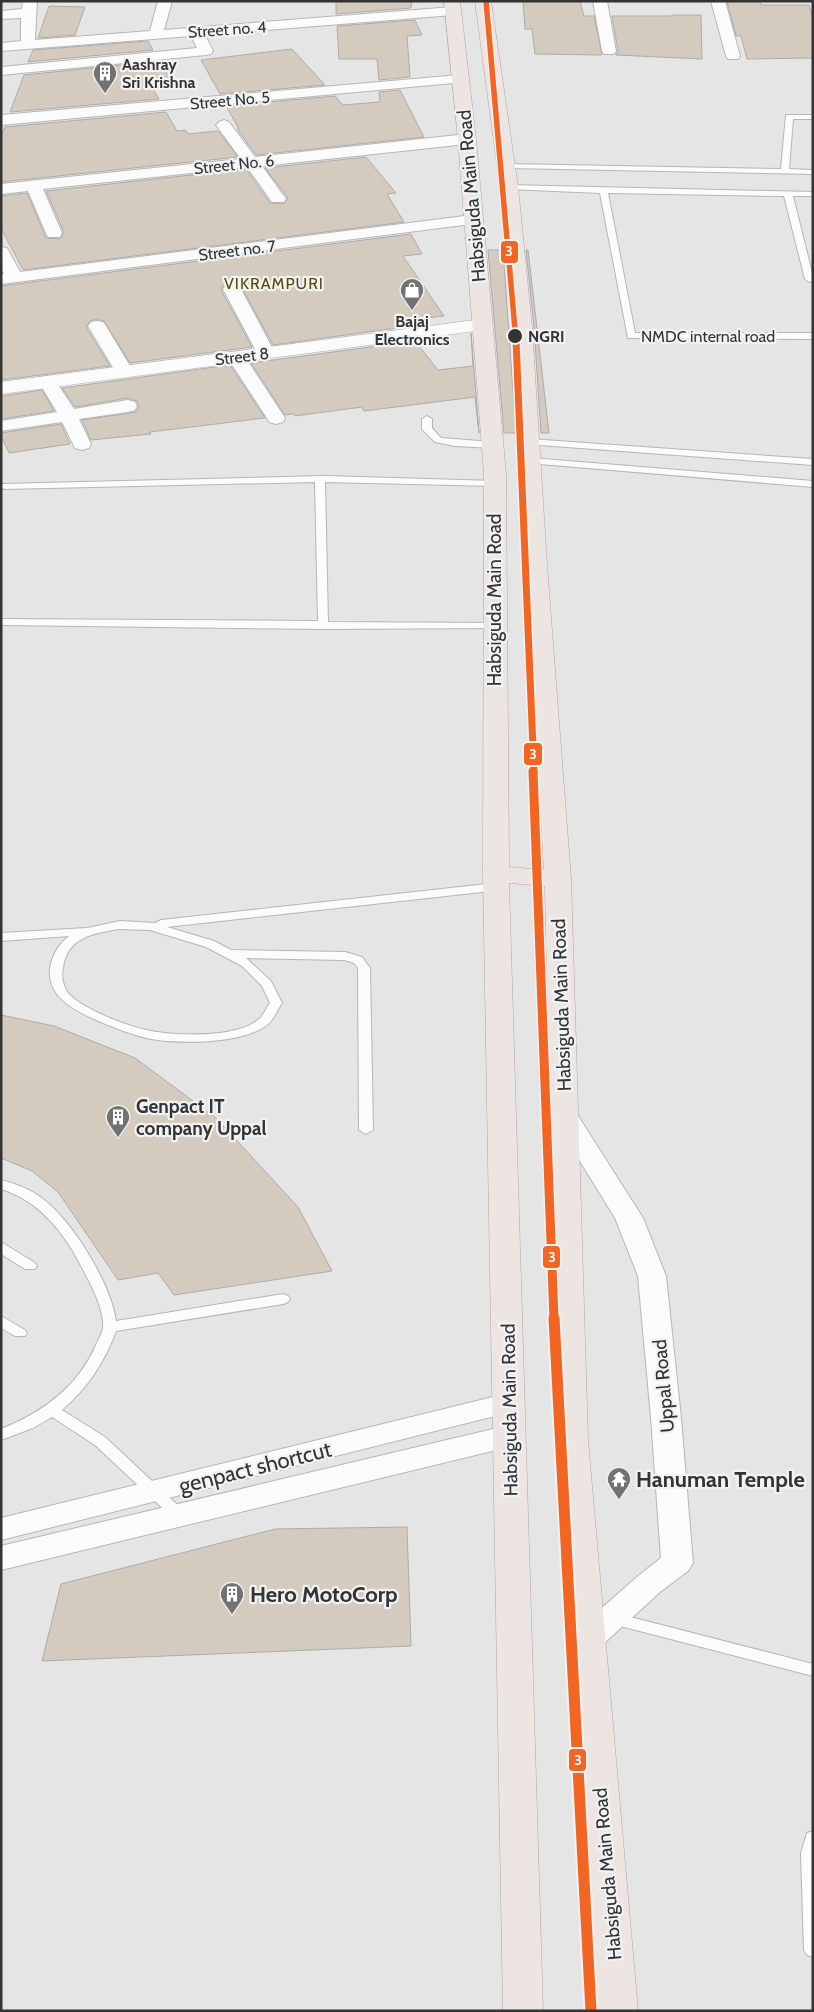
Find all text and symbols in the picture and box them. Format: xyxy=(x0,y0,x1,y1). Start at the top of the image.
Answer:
street label: Street no. 4 xyxy=(187,17,267,42)
place label: Aashray Sri Krishna xyxy=(122,55,195,92)
building icon: Aashray Sri Krishna xyxy=(92,60,118,94)
street label: Street No. 5 xyxy=(189,88,271,113)
street label: Habsiguda Main Road xyxy=(453,109,490,283)
street label: Street No. 6 xyxy=(193,151,275,178)
street label: Street no. 7 xyxy=(197,236,277,265)
line badge: 3 xyxy=(500,240,519,264)
text: 3 xyxy=(505,242,513,260)
district label: VIKRAMPURI xyxy=(224,274,324,293)
shop icon: Bajaj Electronics xyxy=(399,277,425,311)
place label: Bajaj Electronics xyxy=(374,312,450,349)
marker: NGRI xyxy=(506,327,524,345)
place label: NGRI xyxy=(528,327,564,346)
street label: NMDC internal road xyxy=(641,327,775,346)
street label: Street 8 xyxy=(214,344,270,369)
street label: Habsiguda Main Road xyxy=(483,514,506,686)
line badge: 3 xyxy=(523,742,543,766)
text: 3 xyxy=(529,745,537,763)
street label: Habsiguda Main Road xyxy=(547,918,576,1092)
place label: Genpact IT company Uppal xyxy=(136,1095,266,1140)
building icon: Genpact IT company Uppal xyxy=(105,1104,131,1138)
line badge: 3 xyxy=(542,1245,561,1269)
text: 3 xyxy=(548,1248,556,1266)
street label: Habsiguda Main Road xyxy=(496,1323,523,1497)
street label: Uppal Road xyxy=(648,1338,679,1434)
street label: genpact shortcut xyxy=(176,1435,335,1499)
temple icon: Hanuman Temple xyxy=(606,1466,632,1500)
place label: Hanuman Temple xyxy=(636,1466,805,1493)
building icon: Hero MotoCorp xyxy=(219,1581,245,1615)
place label: Hero MotoCorp xyxy=(250,1581,398,1608)
line badge: 3 xyxy=(568,1748,587,1772)
text: 3 xyxy=(574,1751,582,1769)
street label: Habsiguda Main Road xyxy=(589,1787,626,1961)

